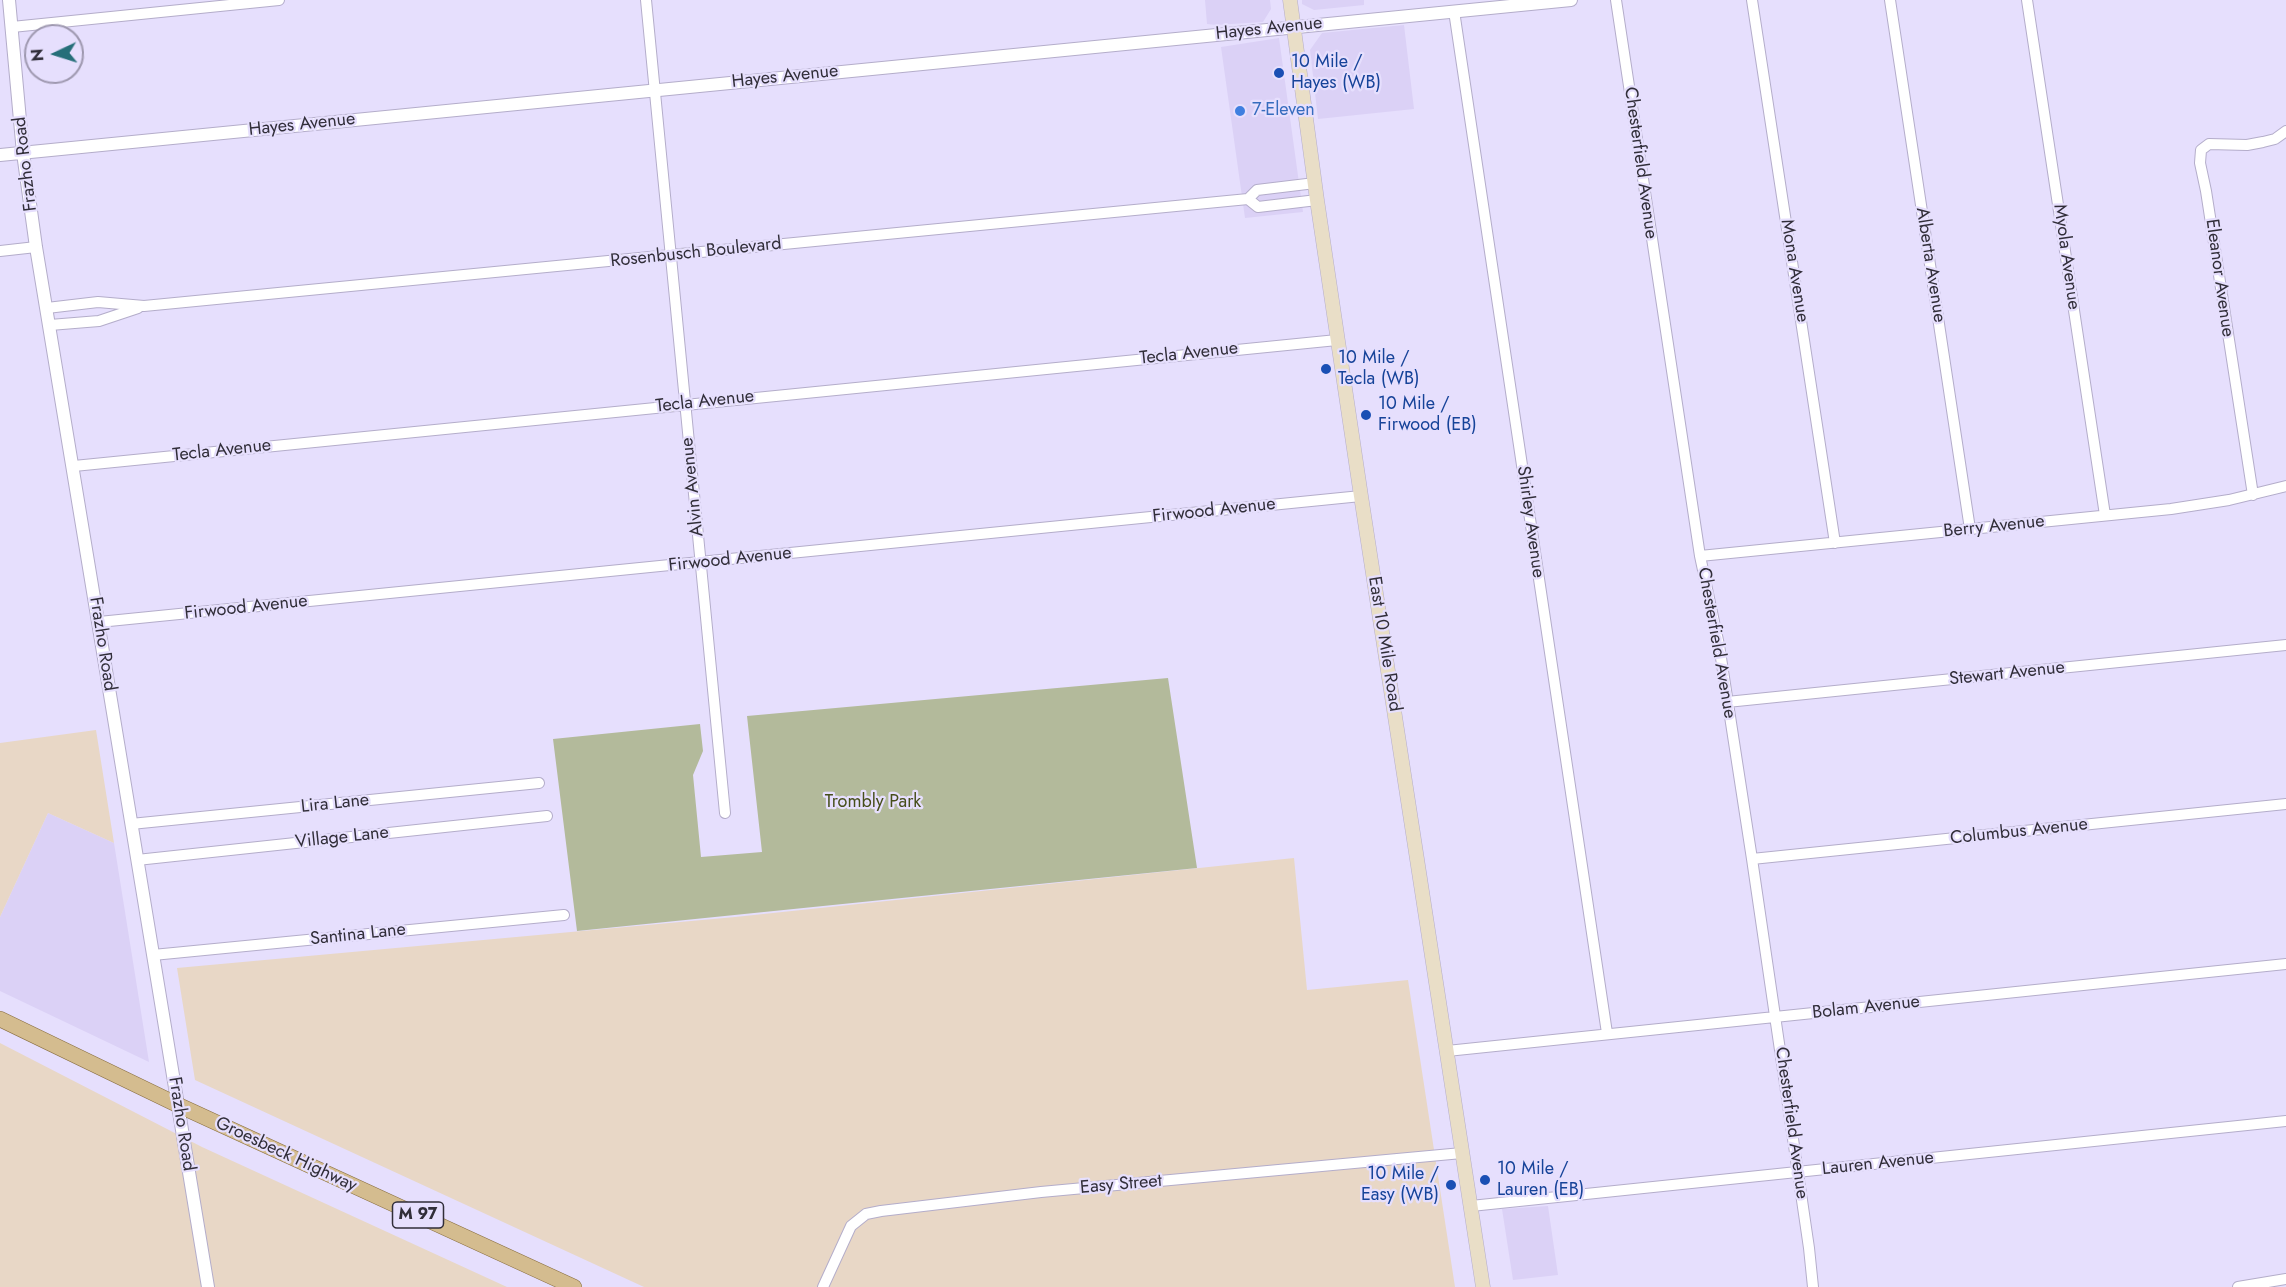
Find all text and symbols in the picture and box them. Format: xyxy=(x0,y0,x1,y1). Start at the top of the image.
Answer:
street label: Hayes Avenue xyxy=(1215,13,1323,45)
north arrow xyxy=(24,24,84,84)
text: N xyxy=(26,48,49,62)
place label: 10 Mile / Hayes (WB) xyxy=(1291,52,1381,94)
street label: Hayes Avenue xyxy=(731,61,839,93)
marker: 10 Mile / Hayes (WB) xyxy=(1272,66,1286,80)
street label: Chesterfield Avenue xyxy=(1619,86,1661,240)
place label: 7-Eleven xyxy=(1252,100,1315,122)
marker: 7-Eleven xyxy=(1233,104,1247,118)
street label: Hayes Avenue xyxy=(248,109,356,141)
street label: Frazho Road xyxy=(9,115,43,213)
street label: Myola Avenue xyxy=(2048,203,2084,311)
street label: Alberta Avenue xyxy=(1910,206,1950,324)
street label: Mona Avenue xyxy=(1775,218,1813,324)
street label: Eleanor Avenue xyxy=(2200,218,2238,338)
street label: Rosenbusch Boulevard xyxy=(609,233,783,273)
street label: Tecla Avenue xyxy=(1139,338,1239,370)
place label: 10 Mile / Tecla (WB) xyxy=(1338,348,1420,391)
marker: 10 Mile / Tecla (WB) xyxy=(1319,362,1333,376)
street label: Tecla Avenue xyxy=(655,386,755,418)
place label: 10 Mile / Firwood (EB) xyxy=(1378,394,1477,436)
marker: 10 Mile / Firwood (EB) xyxy=(1359,408,1373,422)
street label: Tecla Avenue xyxy=(172,435,272,467)
street label: Alvin Avenue xyxy=(677,436,709,538)
street label: Shirley Avenue xyxy=(1511,465,1549,579)
street label: Firwood Avenue xyxy=(1151,494,1277,528)
street label: Berry Avenue xyxy=(1942,511,2046,543)
street label: Firwood Avenue xyxy=(667,543,793,577)
street label: Chesterfield Avenue xyxy=(1692,566,1740,720)
street label: East 10 Mile Road xyxy=(1363,575,1405,713)
street label: Firwood Avenue xyxy=(183,591,309,625)
street label: Frazho Road xyxy=(84,595,120,693)
street label: Stewart Avenue xyxy=(1948,657,2066,691)
street label: Lira Lane xyxy=(300,790,370,818)
park label: Trombly Park xyxy=(825,792,921,814)
street label: Columbus Avenue xyxy=(1949,814,2089,850)
street label: Village Lane xyxy=(294,822,390,854)
street label: Santina Lane xyxy=(309,919,407,951)
street label: Bolam Avenue xyxy=(1811,992,1921,1024)
street label: Chesterfield Avenue xyxy=(1770,1046,1812,1200)
street label: Frazho Road xyxy=(163,1075,199,1173)
street label: Groesbeck Highway xyxy=(212,1113,360,1197)
street label: Lauren Avenue xyxy=(1821,1147,1935,1181)
place label: 10 Mile / Lauren (EB) xyxy=(1497,1159,1584,1202)
place label: 10 Mile / Easy (WB) xyxy=(1361,1164,1439,1206)
street label: Easy Street xyxy=(1079,1171,1163,1199)
marker: 10 Mile / Lauren (EB) xyxy=(1478,1173,1492,1187)
marker: 10 Mile / Easy (WB) xyxy=(1444,1178,1458,1192)
road number: M 97 xyxy=(392,1202,444,1228)

